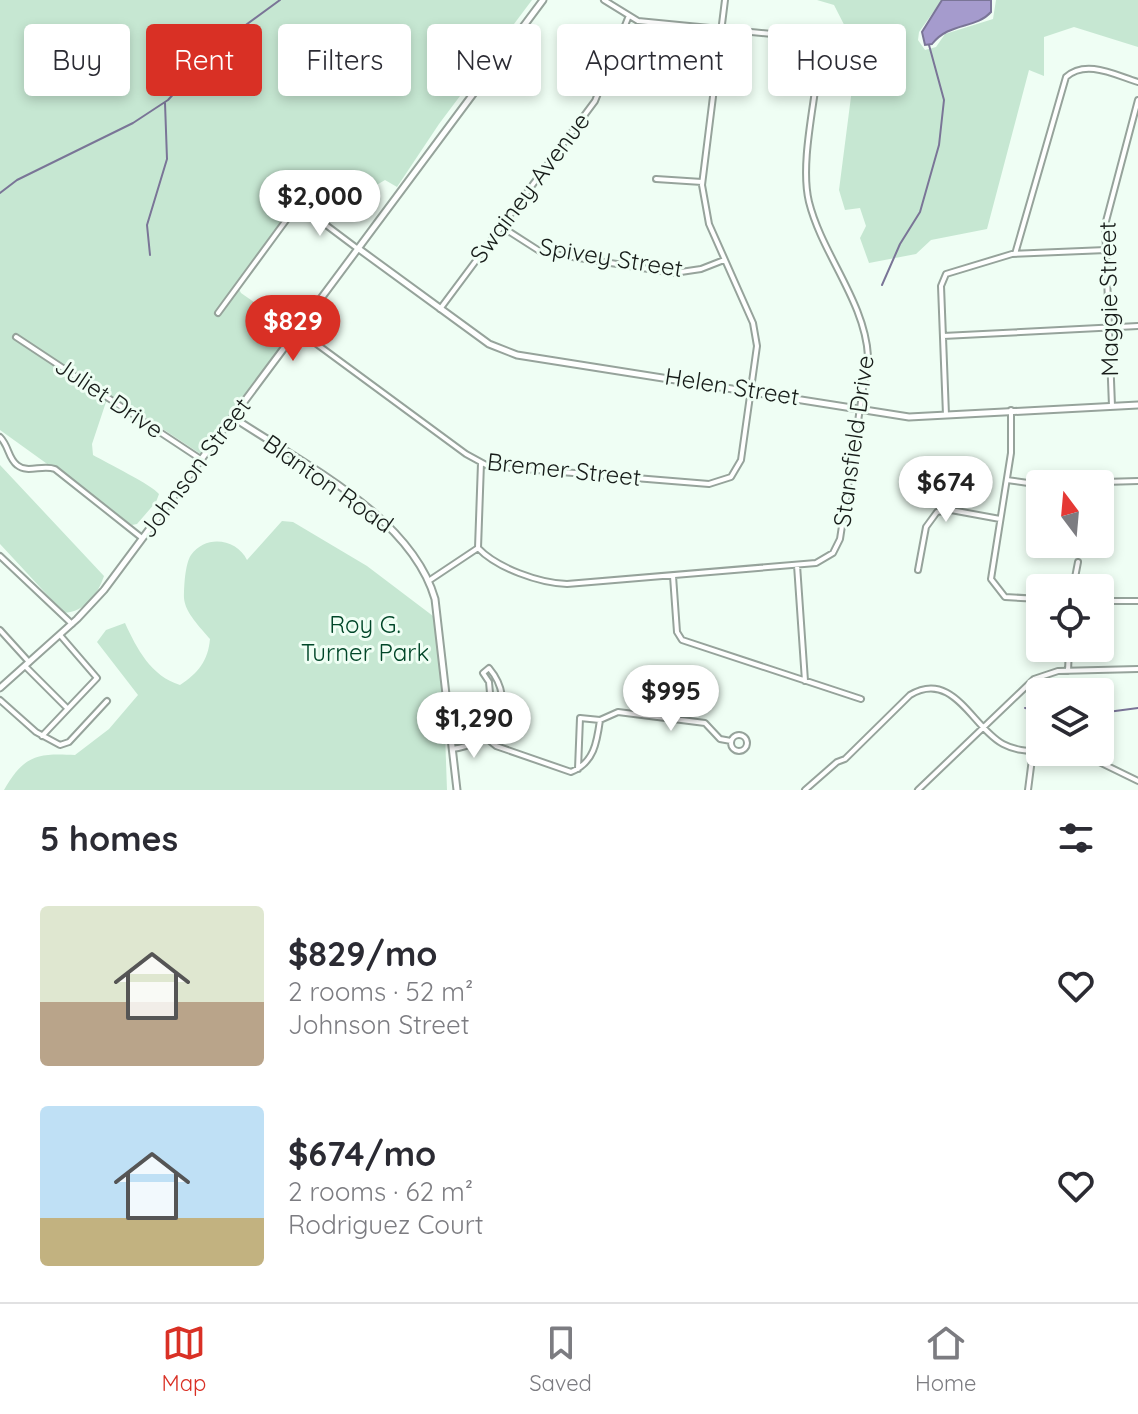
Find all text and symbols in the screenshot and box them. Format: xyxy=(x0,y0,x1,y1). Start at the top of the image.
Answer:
chip: Buy xyxy=(24,24,130,96)
chip: Rent xyxy=(146,24,262,96)
chip: Filters xyxy=(278,24,411,96)
chip: New xyxy=(427,24,541,96)
chip: Apartment xyxy=(557,24,752,96)
chip: House xyxy=(768,24,906,96)
street label: Swainey Avenue xyxy=(463,106,596,269)
pin: $2,000 xyxy=(255,170,385,238)
text: $2,000 xyxy=(277,179,363,212)
street label: Maggie Street xyxy=(1092,221,1124,377)
street label: Spivey Street xyxy=(537,231,685,283)
pin: $829 xyxy=(246,295,340,363)
text: $829 xyxy=(263,304,323,337)
street label: Juliet Drive xyxy=(50,350,169,444)
street label: Stansfield Drive xyxy=(826,353,880,528)
street label: Helen Street xyxy=(663,361,802,411)
street label: Johnson Street xyxy=(132,391,257,543)
street label: Blanton Road xyxy=(258,427,399,539)
street label: Bremer Street xyxy=(486,446,643,492)
pin: $674 xyxy=(899,456,993,524)
text: $674 xyxy=(917,465,975,498)
north arrow xyxy=(1026,470,1114,558)
map controls xyxy=(1026,470,1114,766)
button: locate xyxy=(1026,574,1114,662)
park label: Roy G. Turner Park xyxy=(301,609,429,667)
pin: $995 xyxy=(624,665,718,733)
text: $995 xyxy=(641,674,701,707)
button: layers xyxy=(1026,678,1114,766)
pin: $1,290 xyxy=(409,692,539,760)
text: $1,290 xyxy=(435,701,513,734)
icon: filters xyxy=(1054,816,1098,860)
text: 5 homes xyxy=(40,817,178,860)
text: $829/mo xyxy=(288,932,437,975)
icon: home xyxy=(104,938,200,1034)
icon: heart xyxy=(1054,964,1098,1008)
text: 2 rooms · 52 m² xyxy=(288,975,473,1008)
text: Johnson Street xyxy=(288,1008,469,1041)
text: $674/mo xyxy=(288,1132,436,1175)
icon: home xyxy=(104,1138,200,1234)
icon: heart xyxy=(1054,1164,1098,1208)
text: 2 rooms · 62 m² xyxy=(288,1175,473,1208)
text: Rodriguez Court xyxy=(288,1208,484,1241)
tab: Map xyxy=(161,1321,206,1397)
tab: Saved xyxy=(529,1321,592,1397)
tab: Home xyxy=(915,1321,977,1397)

